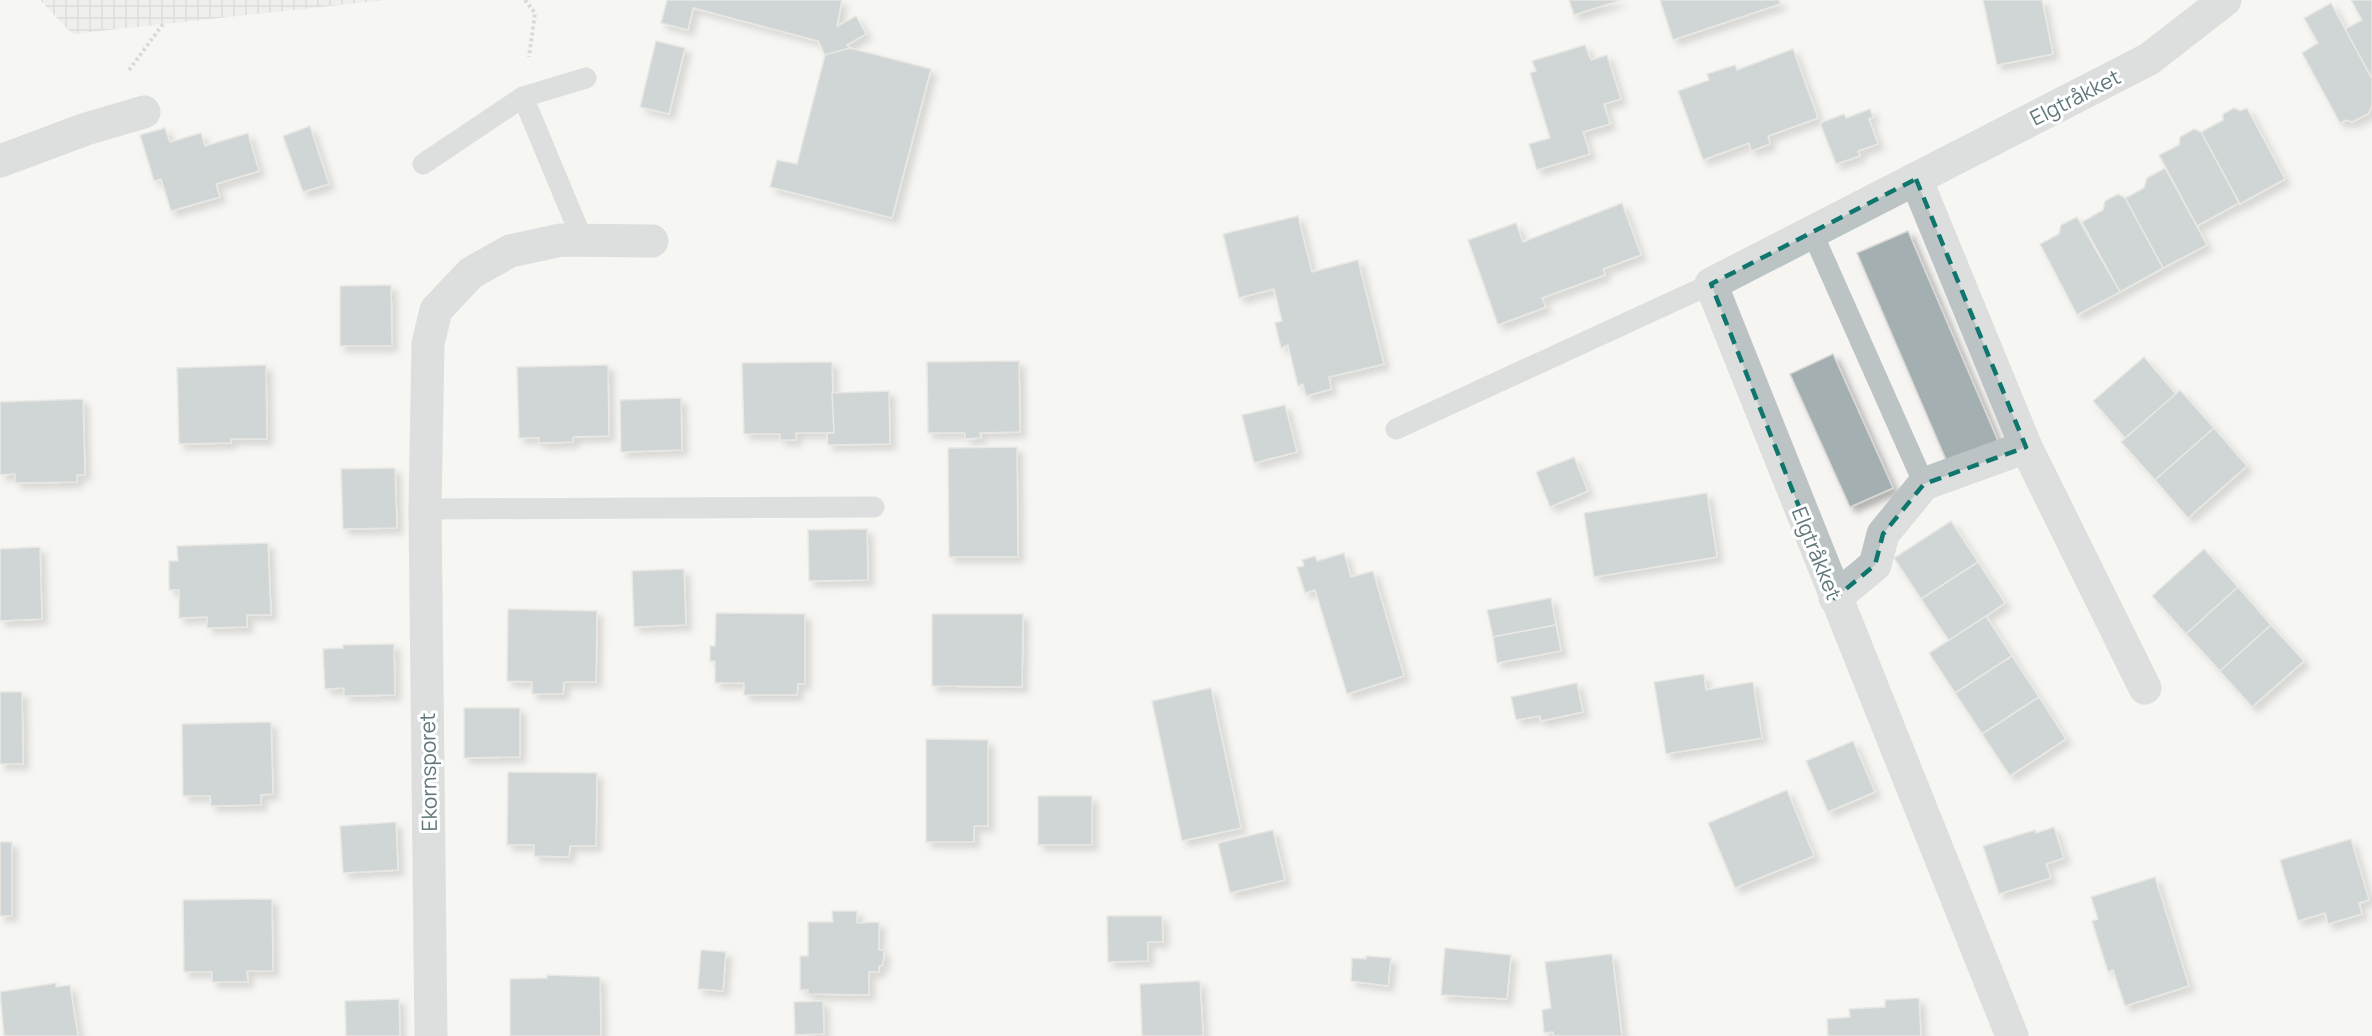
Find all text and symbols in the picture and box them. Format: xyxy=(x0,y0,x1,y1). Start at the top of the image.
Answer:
street label: Elgtråkket xyxy=(2025,62,2125,132)
street label: Elgtråkket xyxy=(1786,502,1848,604)
street label: Ekornsporet xyxy=(413,712,443,832)

